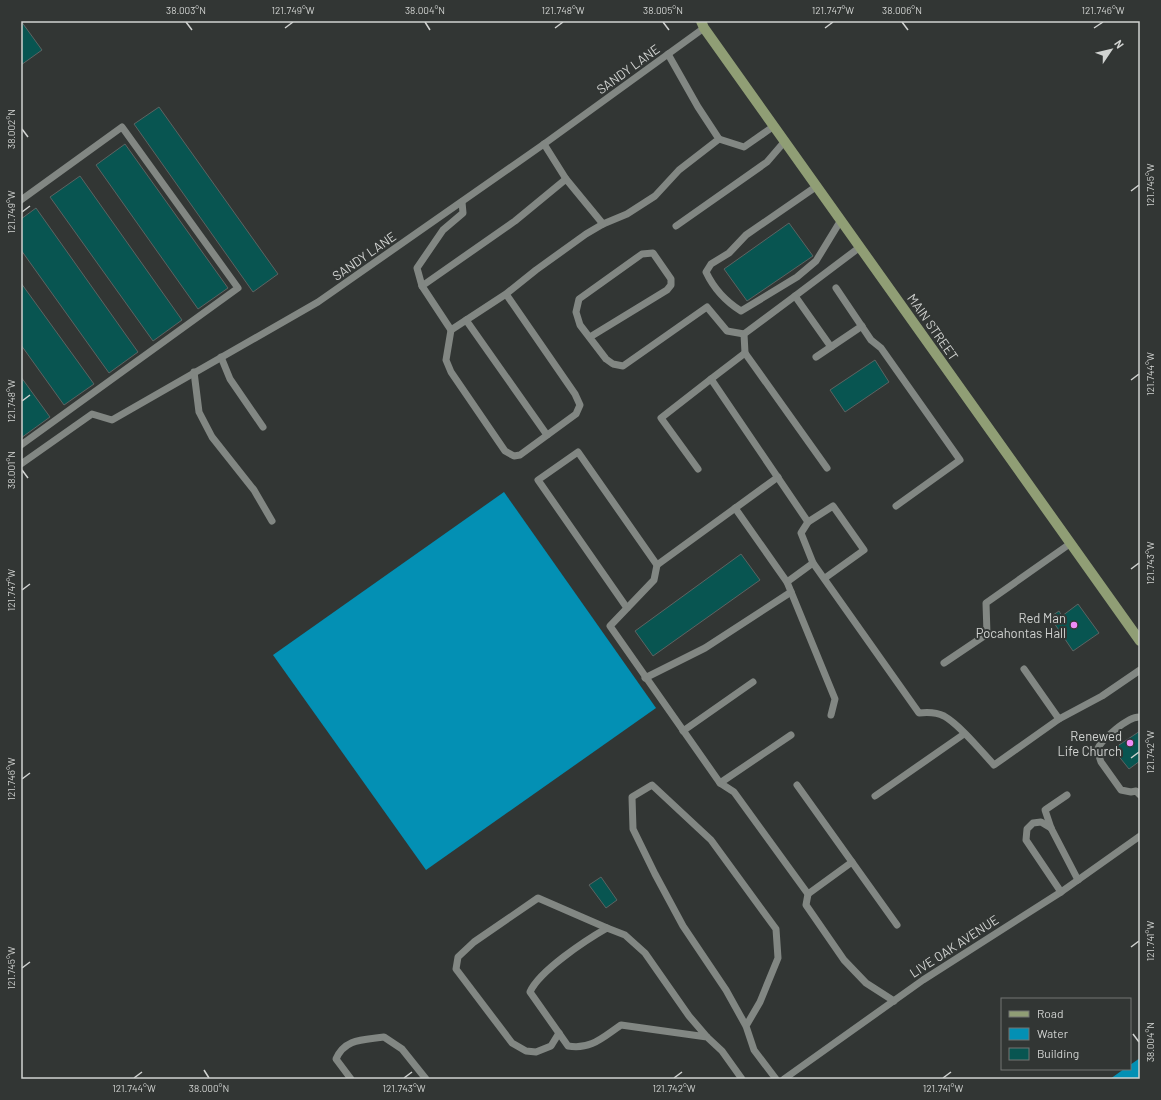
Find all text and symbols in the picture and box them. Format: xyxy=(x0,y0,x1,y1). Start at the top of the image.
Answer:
text: 38.003°N xyxy=(166,4,206,16)
text: 121.749°W xyxy=(271,4,315,16)
text: 38.004°N xyxy=(405,4,445,16)
text: 121.748°W xyxy=(541,4,585,16)
text: 38.005°N xyxy=(643,4,683,16)
text: 121.747°W xyxy=(812,4,854,16)
text: 38.006°N xyxy=(882,4,922,16)
text: 121.746°W xyxy=(1082,4,1125,16)
north arrow xyxy=(1091,30,1131,70)
text: N xyxy=(1112,37,1127,51)
street label: SANDY LANE xyxy=(593,41,663,97)
text: 38.002°N xyxy=(5,109,17,149)
text: 121.745°W xyxy=(1144,163,1156,206)
text: 121.749°W xyxy=(5,190,17,234)
street label: SANDY LANE xyxy=(329,228,399,284)
street label: MAIN STREET xyxy=(904,291,962,363)
text: 121.744°W xyxy=(1144,352,1156,396)
text: 121.748°W xyxy=(5,379,17,423)
text: 38.001°N xyxy=(5,451,17,489)
text: 121.743°W xyxy=(1144,541,1156,584)
text: 121.747°W xyxy=(5,569,17,611)
place label: Red Man Pocahontas Hall xyxy=(976,610,1066,641)
marker: Red Man Pocahontas Hall xyxy=(1069,620,1079,630)
place label: Renewed Life Church xyxy=(1057,728,1122,759)
text: 121.742°W xyxy=(1144,730,1156,774)
marker: Renewed Life Church xyxy=(1125,738,1135,748)
text: 121.746°W xyxy=(5,757,17,800)
street label: LIVE OAK AVENUE xyxy=(906,911,1002,981)
text: 121.741°W xyxy=(1144,921,1156,961)
text: 121.745°W xyxy=(5,946,17,989)
legend xyxy=(1001,998,1131,1070)
text: Road xyxy=(1037,1006,1064,1020)
text: 38.004°N xyxy=(1144,1022,1156,1062)
text: Water xyxy=(1037,1026,1069,1040)
text: Building xyxy=(1037,1046,1079,1060)
text: 121.744°W xyxy=(112,1082,156,1094)
text: 38.000°N xyxy=(189,1082,229,1094)
text: 121.743°W xyxy=(383,1082,426,1094)
text: 121.742°W xyxy=(652,1082,696,1094)
text: 121.741°W xyxy=(923,1082,963,1094)

